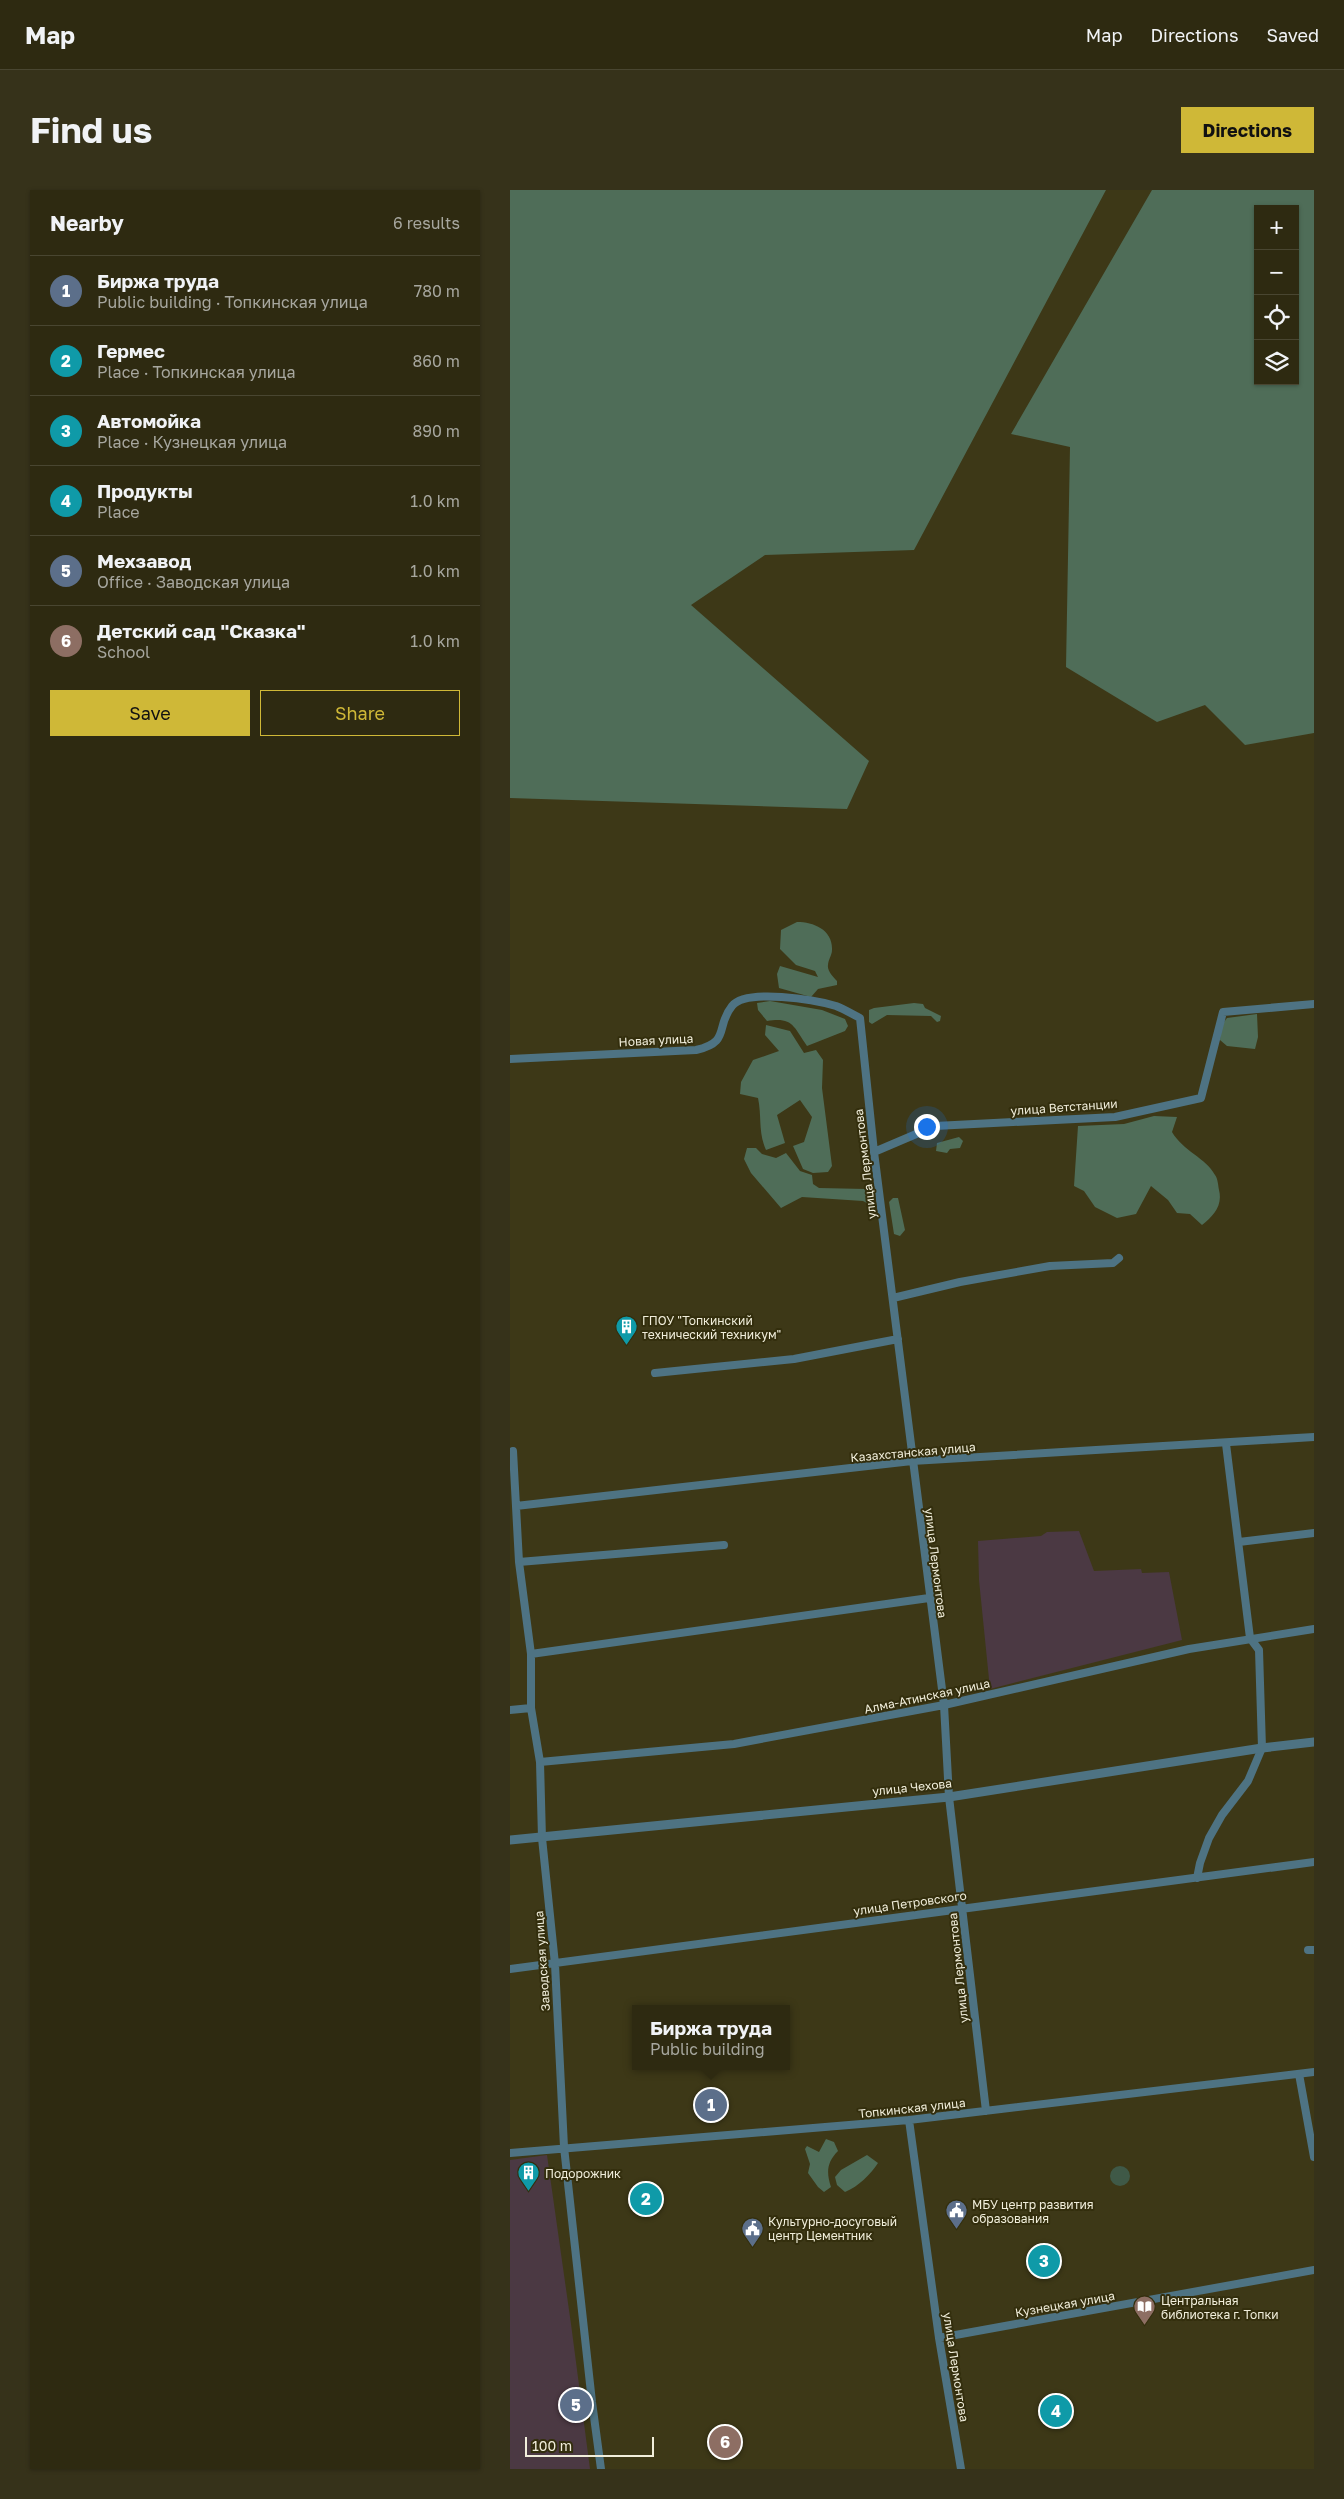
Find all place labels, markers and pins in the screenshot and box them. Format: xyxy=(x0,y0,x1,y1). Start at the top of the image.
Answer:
place label: ГПОУ "Топкинский технический техникум" xyxy=(642,1313,781,1342)
building icon: ГПОУ "Топкинский технический техникум" xyxy=(614,1315,638,1346)
pin: 1 xyxy=(695,2086,727,2124)
building icon: Подорожник xyxy=(517,2161,541,2192)
place label: Подорожник xyxy=(545,2166,621,2181)
pin: 2 xyxy=(630,2180,662,2218)
place label: МБУ центр развития образования xyxy=(972,2197,1094,2226)
public building icon: МБУ центр развития образования xyxy=(944,2199,968,2230)
place label: Культурно-досуговый центр Цементник xyxy=(768,2214,897,2243)
public building icon: Культурно-досуговый центр Цементник xyxy=(740,2216,764,2247)
pin: 3 xyxy=(1028,2242,1060,2280)
place label: Центральная библиотека г. Топки xyxy=(1161,2293,1279,2322)
library icon: Центральная библиотека г. Топки xyxy=(1133,2295,1157,2326)
pin: 5 xyxy=(560,2386,592,2424)
pin: 4 xyxy=(1040,2392,1072,2430)
pin: 6 xyxy=(709,2423,741,2461)

